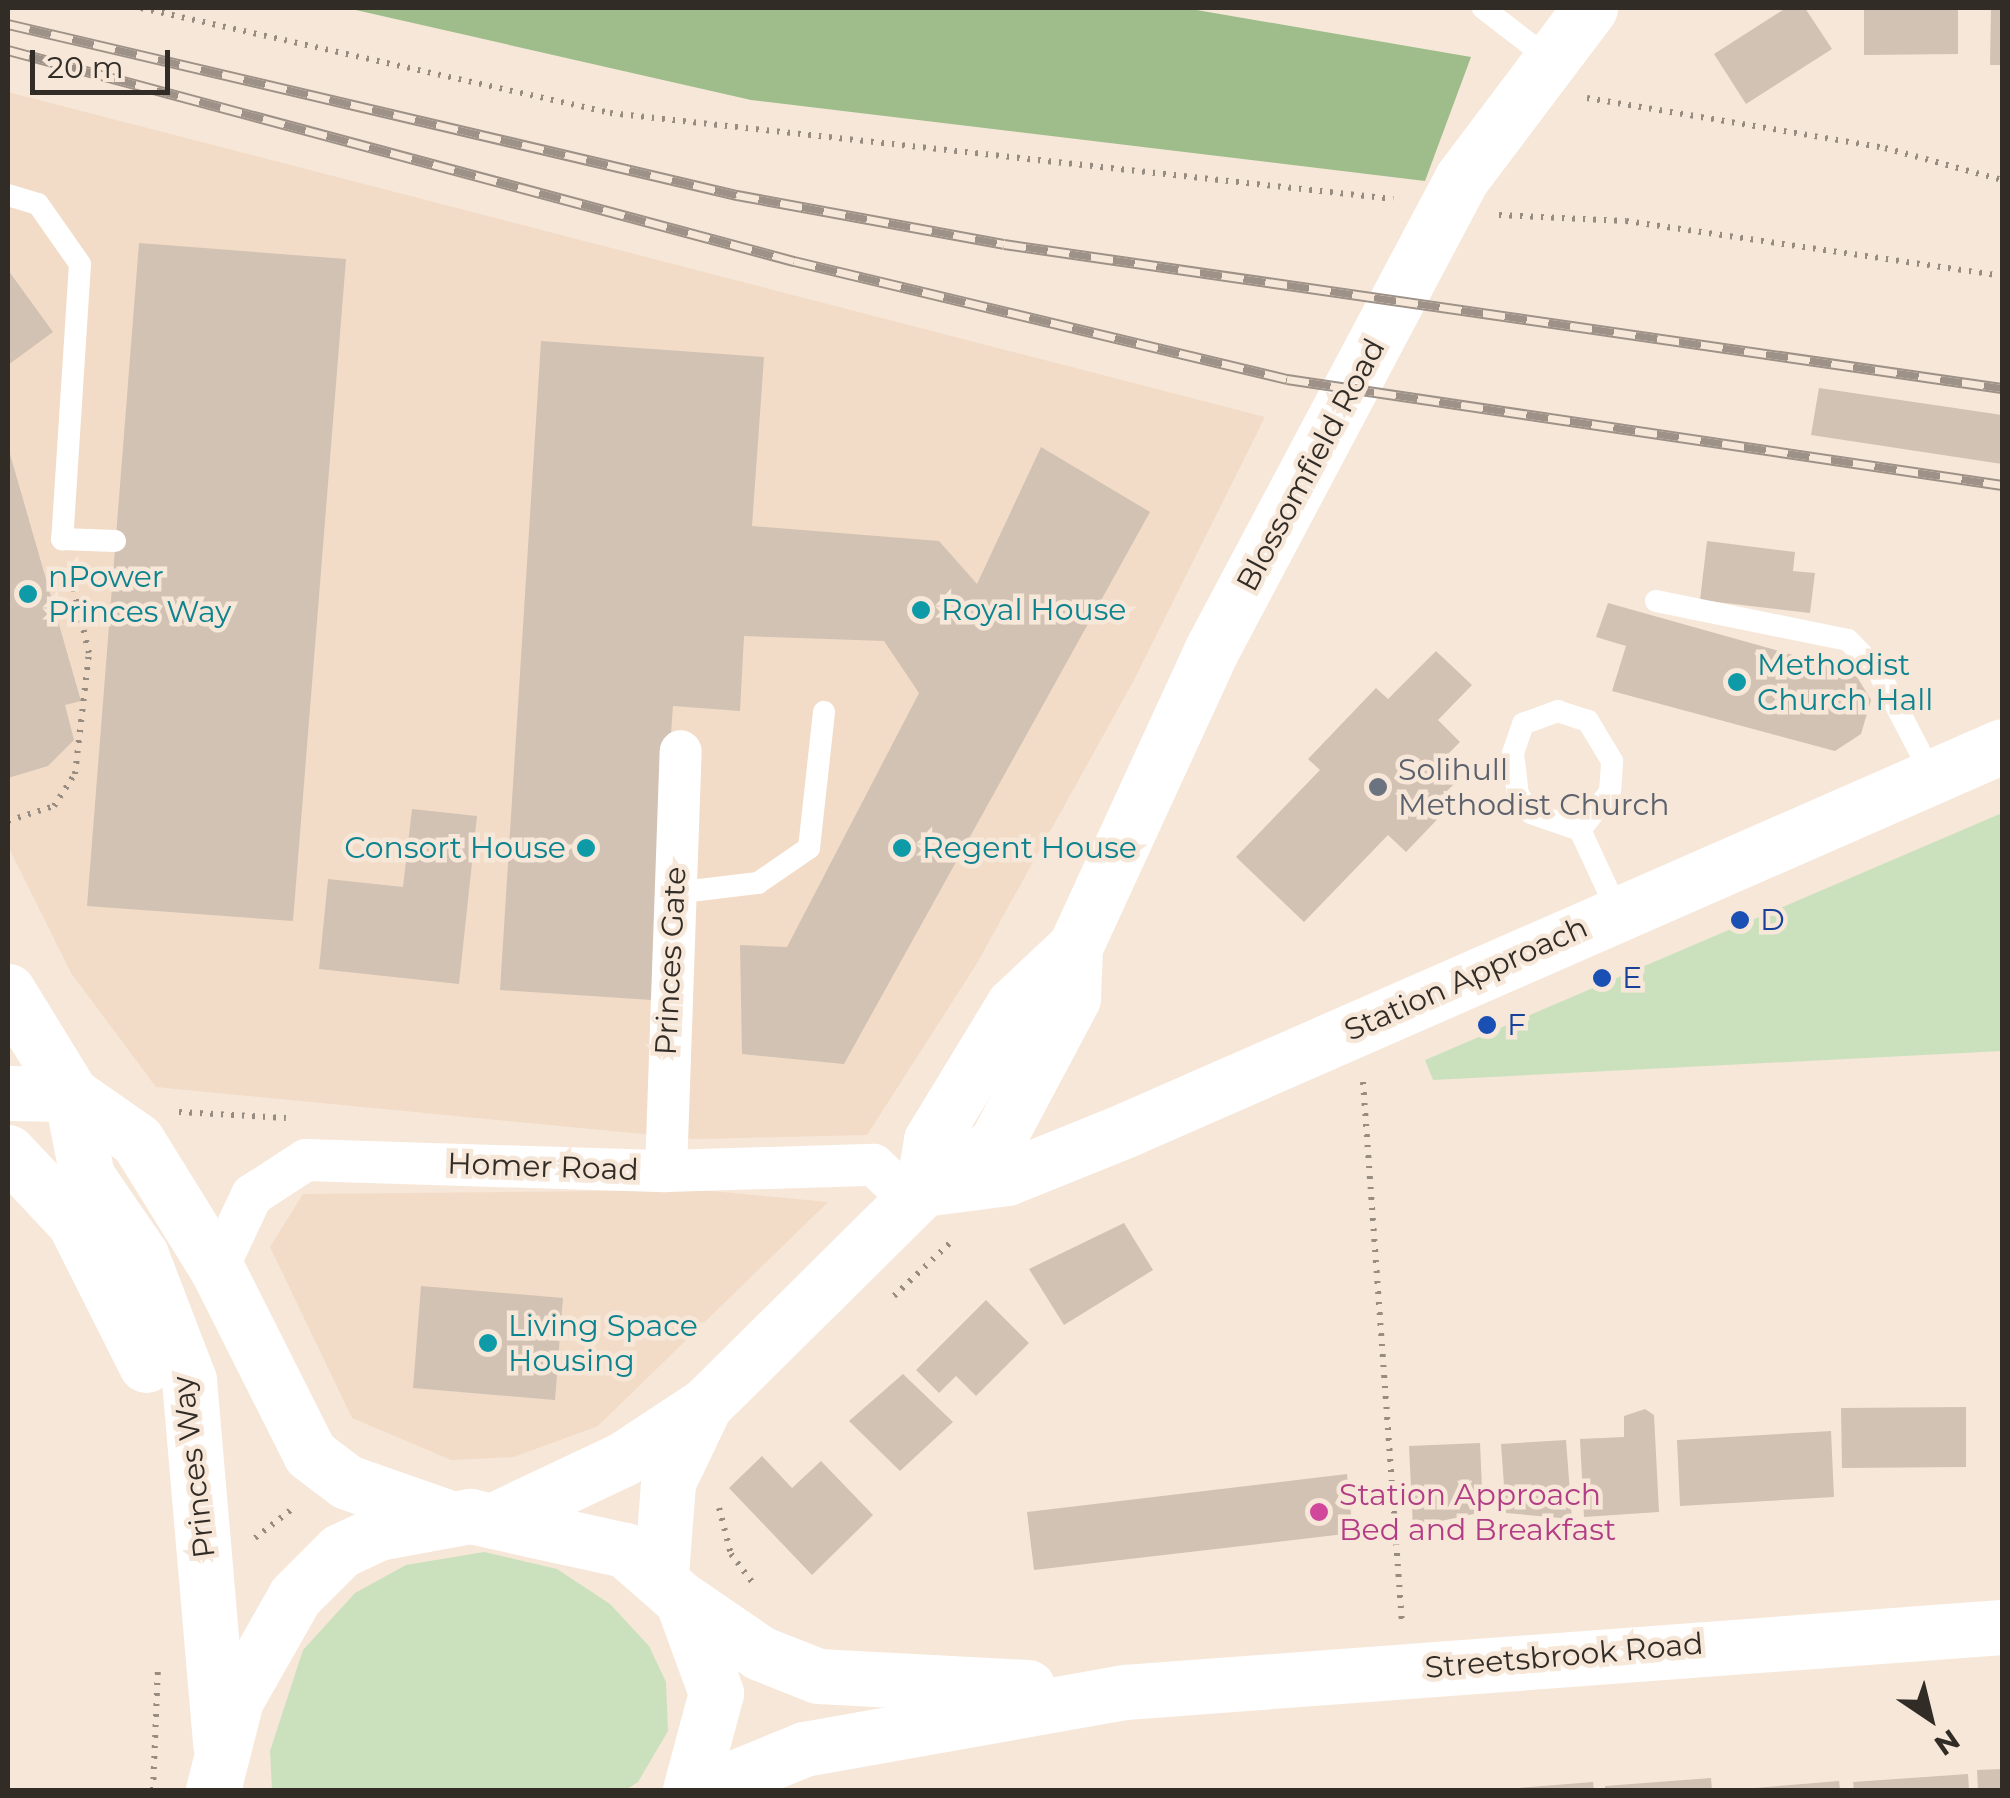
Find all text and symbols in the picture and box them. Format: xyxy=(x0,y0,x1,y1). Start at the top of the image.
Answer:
scale bar xyxy=(35,30,175,92)
text: 20 m xyxy=(47,49,124,86)
street label: Blossomfield Road xyxy=(1229,333,1393,597)
place label: nPower Princes Way xyxy=(48,559,231,630)
marker: nPower Princes Way xyxy=(17,583,39,605)
place label: Royal House xyxy=(941,592,1126,628)
marker: Royal House xyxy=(910,599,932,621)
place label: Methodist Church Hall xyxy=(1757,647,1933,718)
marker: Methodist Church Hall xyxy=(1726,671,1748,693)
place label: Solihull Methodist Church xyxy=(1398,752,1669,822)
marker: Solihull Methodist Church xyxy=(1367,776,1389,798)
place label: Consort House xyxy=(344,830,566,866)
place label: Regent House xyxy=(922,830,1137,866)
marker: Consort House xyxy=(575,837,597,859)
marker: Regent House xyxy=(891,837,913,859)
street label: Princes Gate xyxy=(648,866,694,1056)
place label: D xyxy=(1760,902,1785,938)
street label: Station Approach xyxy=(1339,909,1593,1049)
marker: D xyxy=(1729,909,1751,931)
place label: E xyxy=(1622,960,1642,996)
marker: E xyxy=(1591,967,1613,989)
place label: F xyxy=(1507,1007,1526,1043)
marker: F xyxy=(1476,1014,1498,1036)
street label: Homer Road xyxy=(447,1146,639,1188)
place label: Living Space Housing xyxy=(508,1308,698,1378)
marker: Living Space Housing xyxy=(477,1332,499,1354)
street label: Princes Way xyxy=(165,1374,223,1560)
place label: Station Approach Bed and Breakfast xyxy=(1339,1477,1616,1548)
marker: Station Approach Bed and Breakfast xyxy=(1308,1501,1330,1523)
street label: Streetsbrook Road xyxy=(1423,1626,1705,1686)
north arrow xyxy=(1880,1668,1980,1768)
text: N xyxy=(1928,1722,1966,1763)

